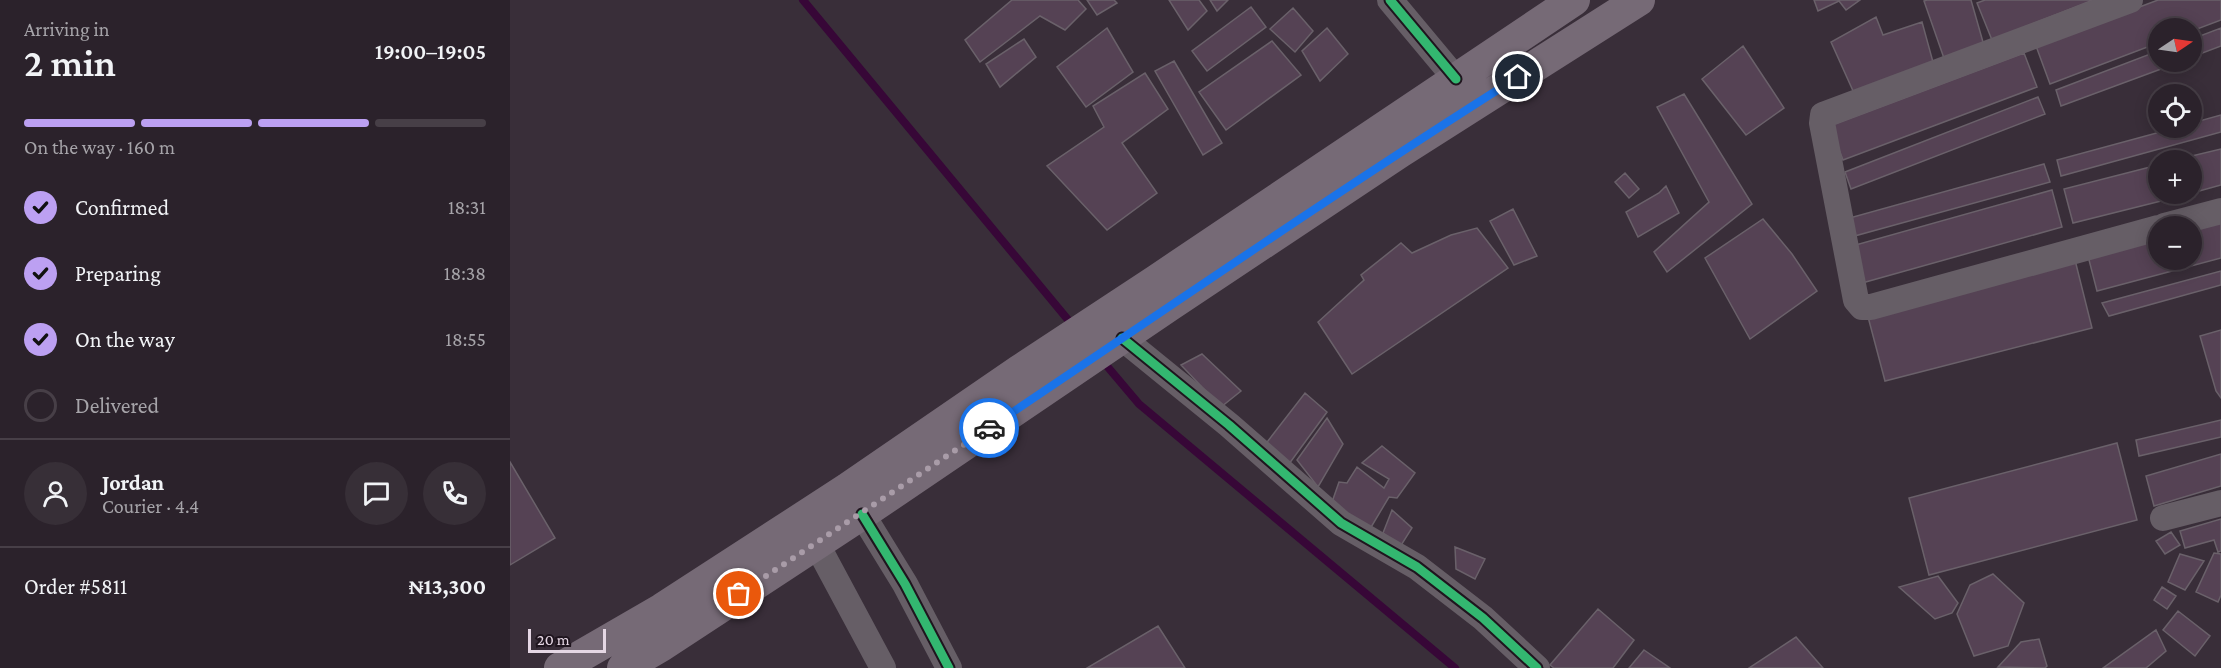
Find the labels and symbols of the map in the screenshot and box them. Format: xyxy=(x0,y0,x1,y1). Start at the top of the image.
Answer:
north arrow xyxy=(2148,18,2202,72)
pin xyxy=(1492,51,1543,102)
courier xyxy=(959,398,1019,458)
pin xyxy=(713,568,764,619)
scale bar xyxy=(528,626,606,654)

